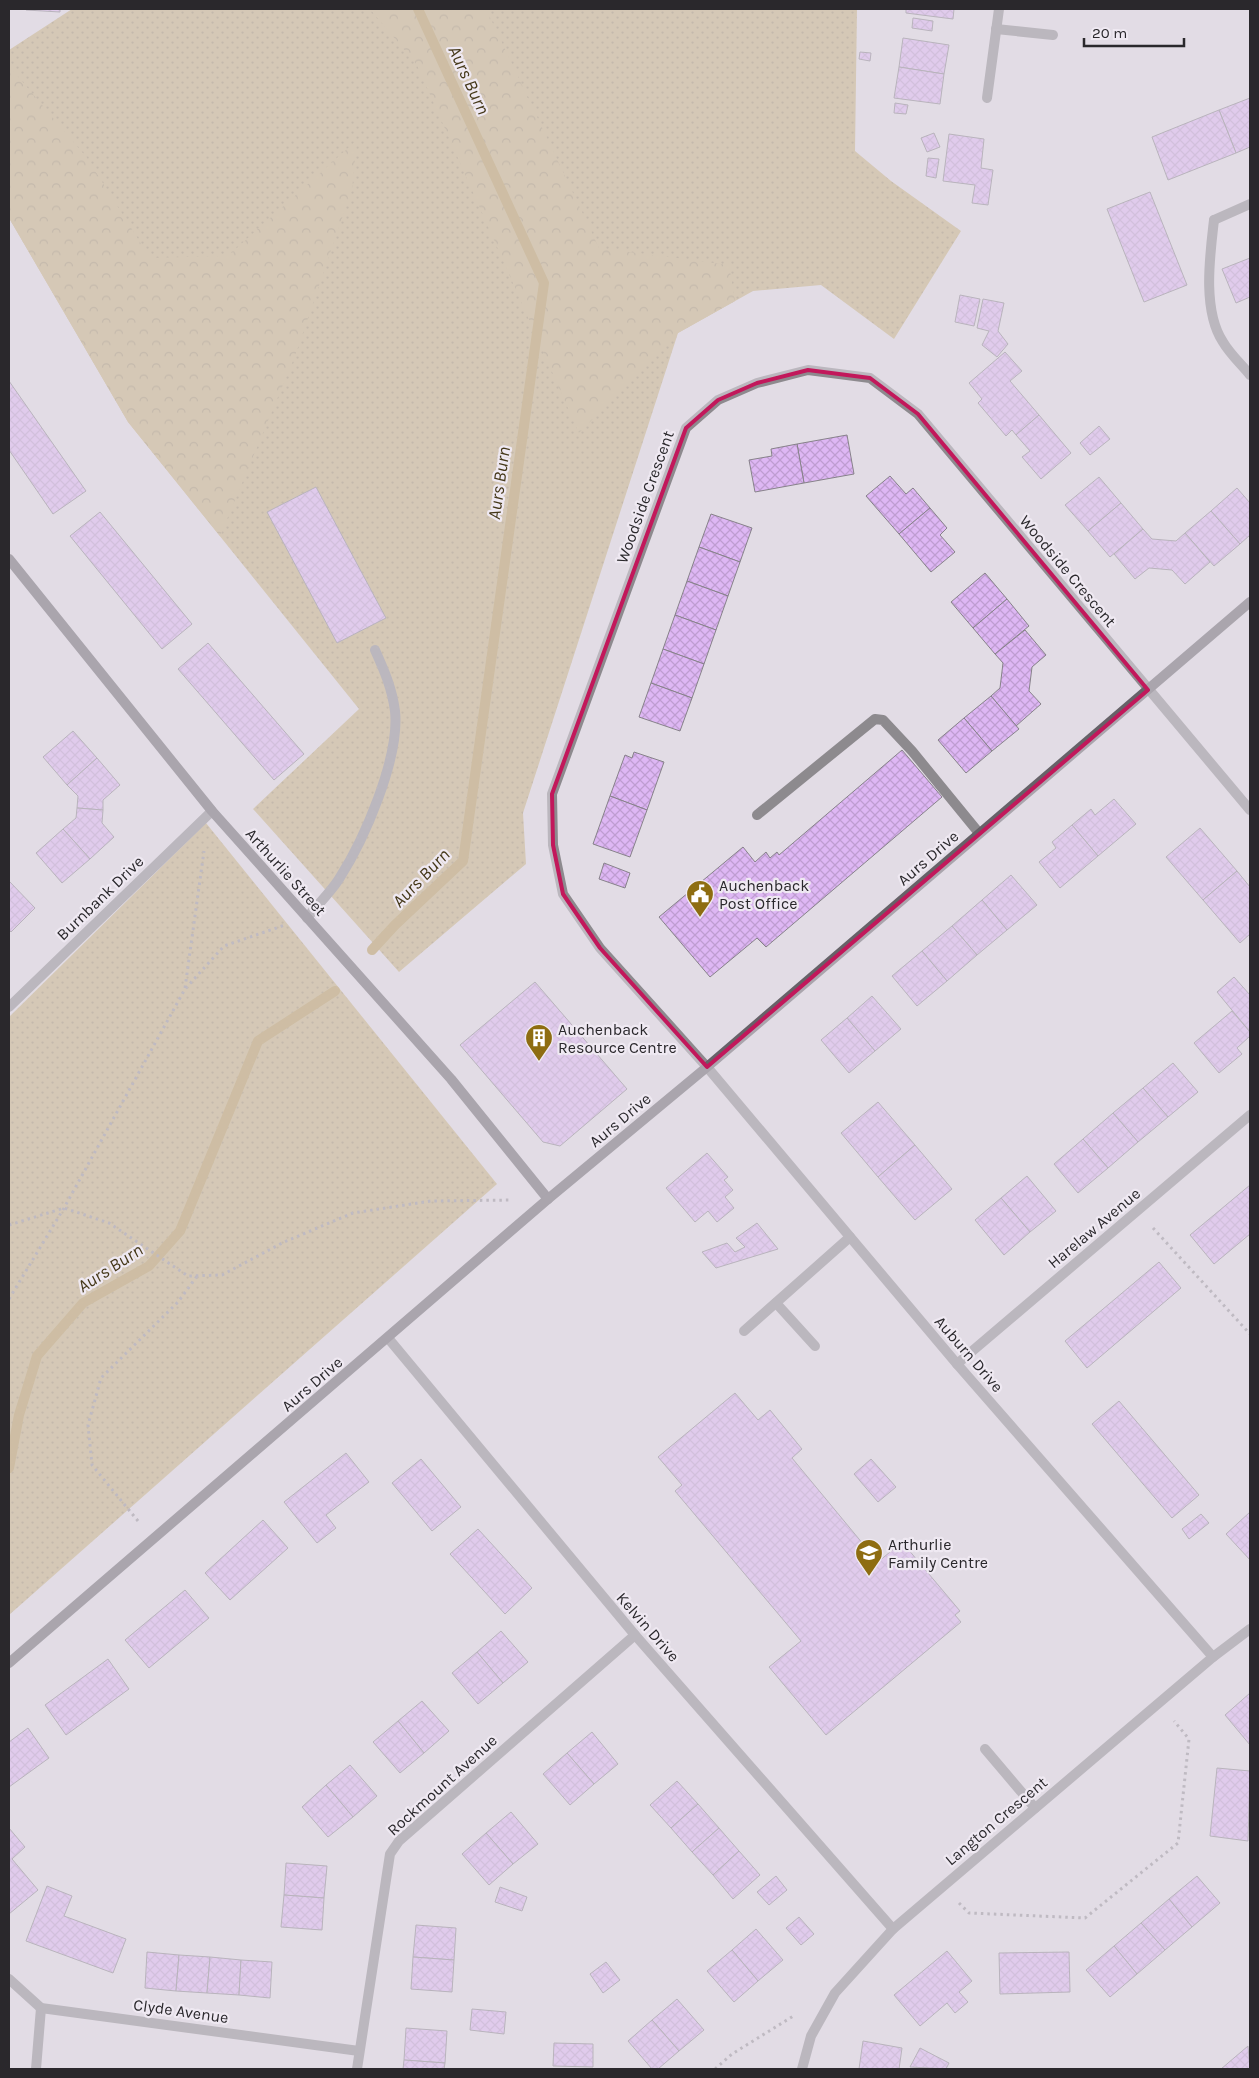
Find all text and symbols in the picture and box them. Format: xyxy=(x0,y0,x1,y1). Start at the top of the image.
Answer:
scale bar xyxy=(1084,15,1184,47)
text: 20 m xyxy=(1092,24,1127,42)
water label: Aurs Burn xyxy=(443,42,495,118)
street label: Woodside Crescent xyxy=(612,428,678,566)
water label: Aurs Burn xyxy=(483,445,515,521)
street label: Woodside Crescent xyxy=(1016,511,1120,631)
street label: Arthurlie Street xyxy=(242,824,330,920)
street label: Aurs Drive xyxy=(894,826,962,890)
water label: Aurs Burn xyxy=(388,844,454,912)
street label: Burnbank Drive xyxy=(53,852,147,944)
place label: Auchenback Post Office xyxy=(719,876,809,913)
public building icon: Auchenback Post Office xyxy=(685,879,715,918)
place label: Auchenback Resource Centre xyxy=(558,1020,677,1057)
building icon: Auchenback Resource Centre xyxy=(524,1023,554,1062)
street label: Aurs Drive xyxy=(585,1089,655,1151)
street label: Harelaw Avenue xyxy=(1044,1184,1144,1272)
water label: Aurs Burn xyxy=(73,1239,147,1297)
street label: Auburn Drive xyxy=(931,1312,1007,1396)
street label: Aurs Drive xyxy=(278,1352,346,1416)
place label: Arthurlie Family Centre xyxy=(888,1535,988,1572)
school or university icon: Arthurlie Family Centre xyxy=(854,1538,884,1577)
street label: Kelvin Drive xyxy=(613,1588,683,1666)
street label: Rockmount Avenue xyxy=(383,1731,501,1839)
street label: Langton Crescent xyxy=(941,1773,1051,1869)
street label: Clyde Avenue xyxy=(132,1995,230,2027)

